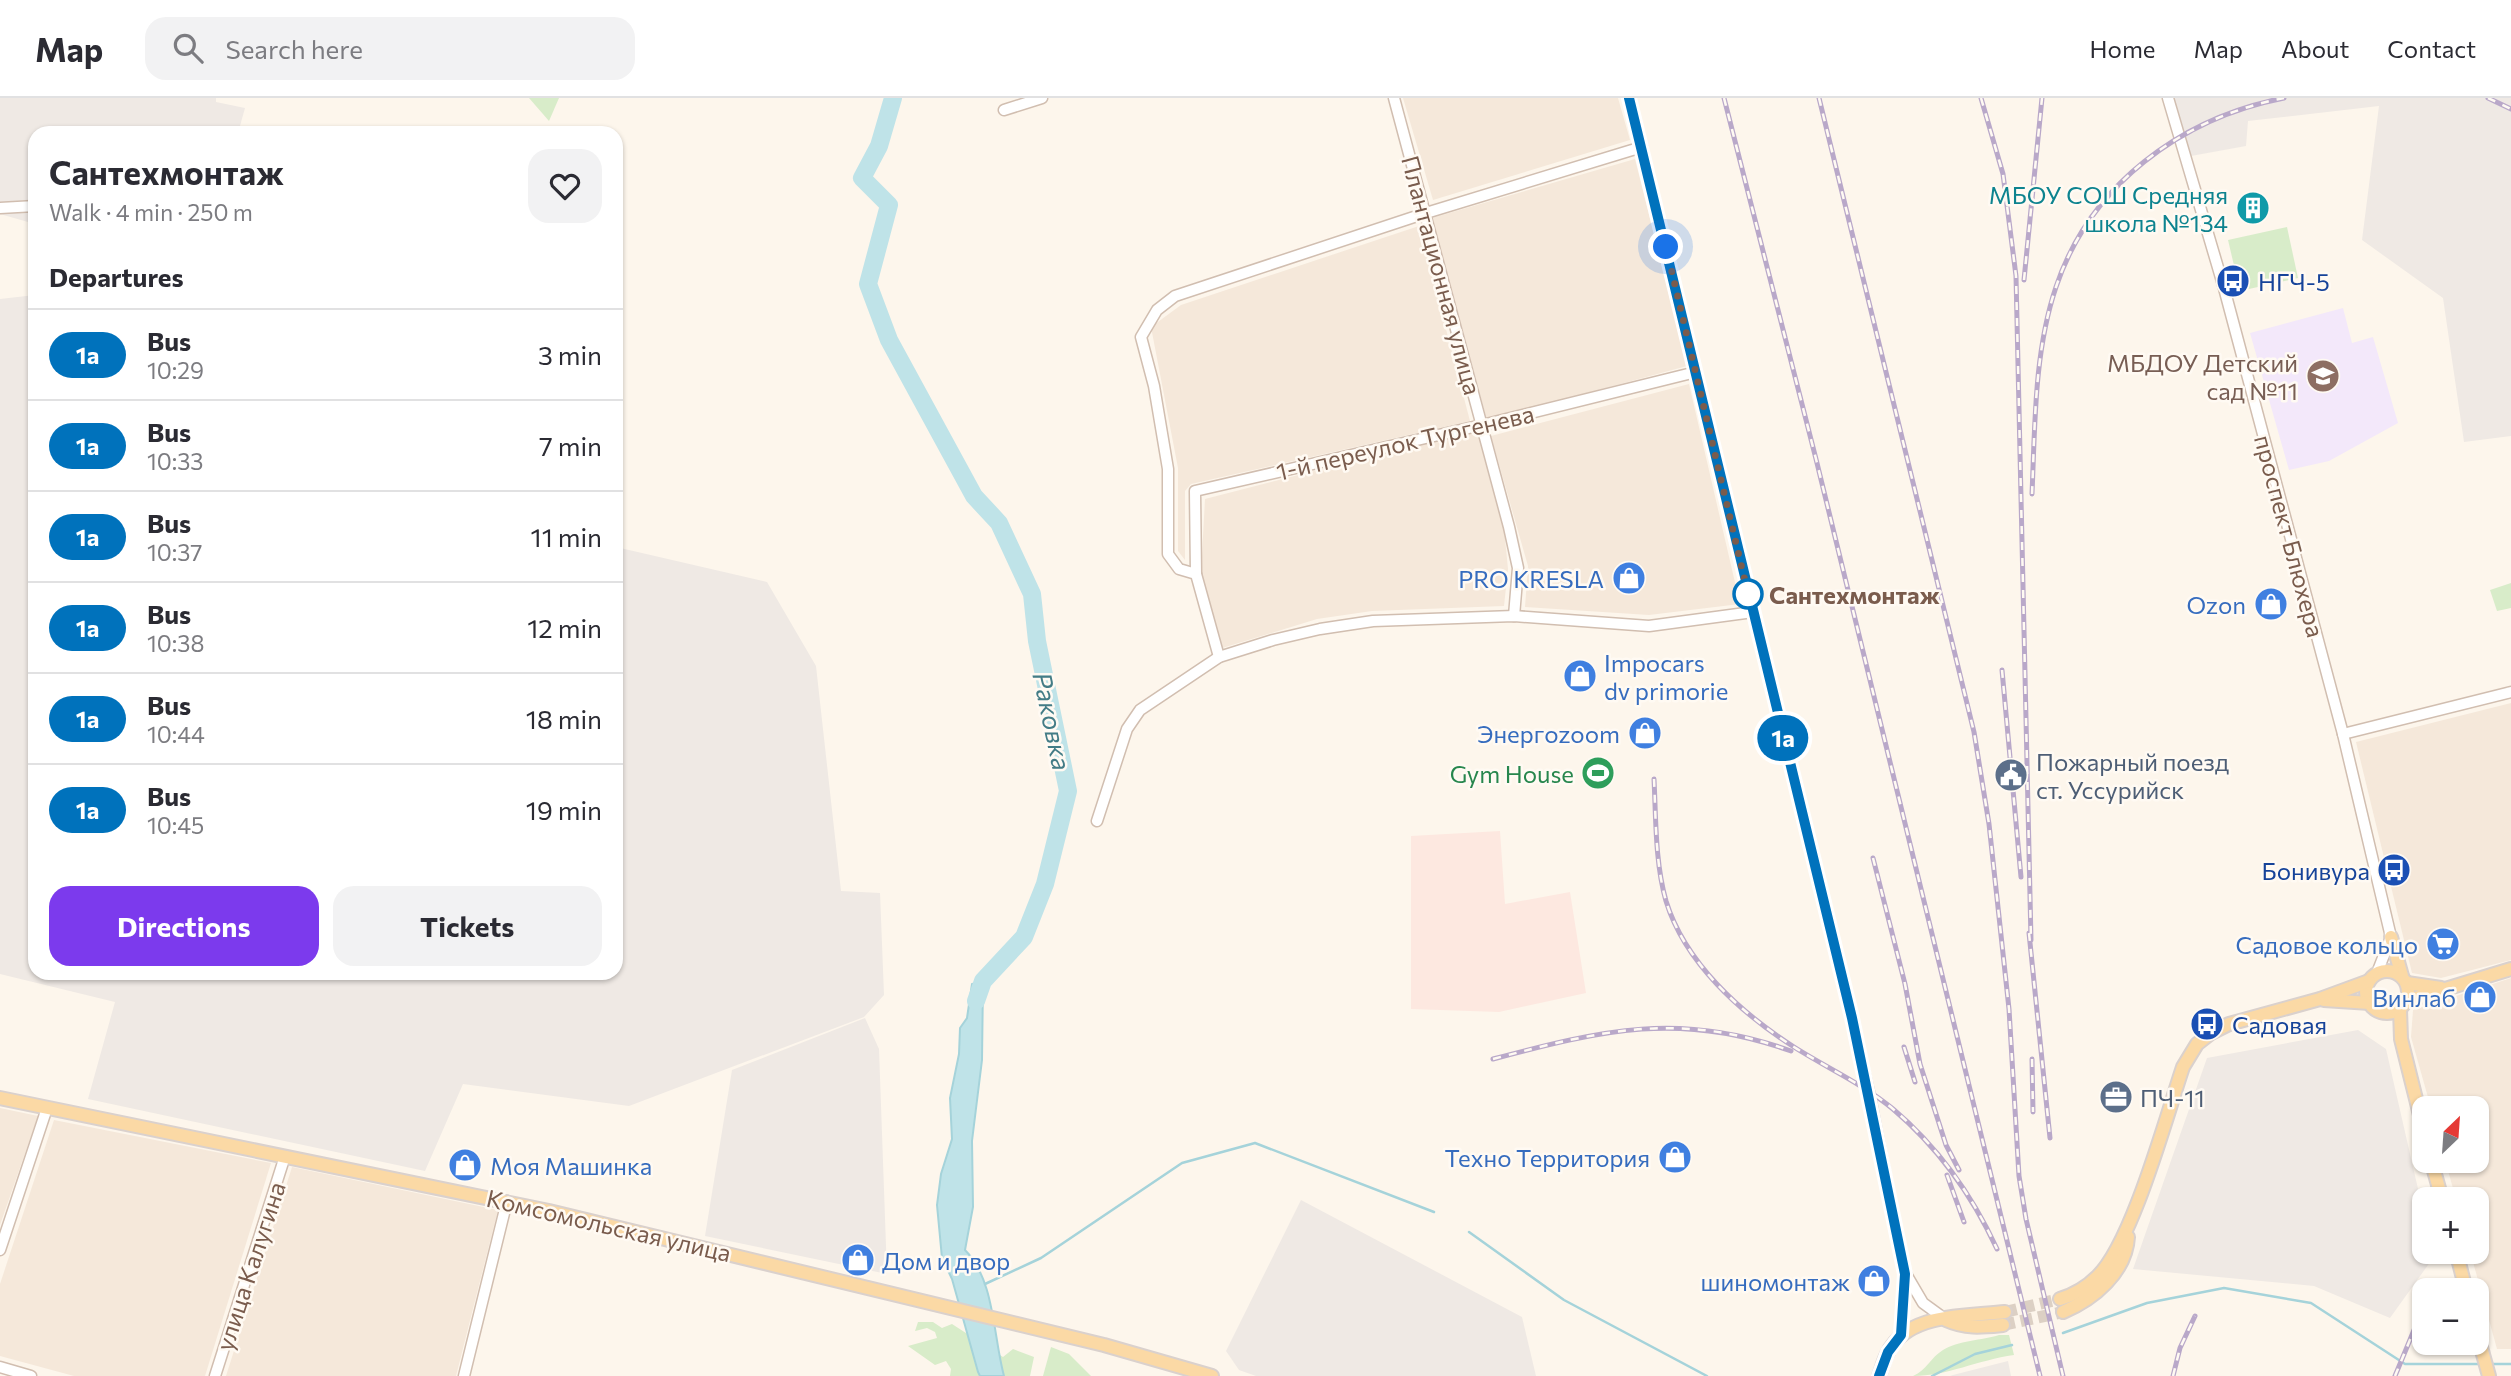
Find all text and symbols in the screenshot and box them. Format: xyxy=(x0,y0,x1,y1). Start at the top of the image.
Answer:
search box xyxy=(145,17,635,80)
text: Map xyxy=(35,28,103,69)
icon: search xyxy=(169,29,207,67)
text: Search here xyxy=(225,33,363,64)
text: Home xyxy=(2090,34,2156,63)
text: Map xyxy=(2194,34,2243,63)
text: About xyxy=(2281,34,2349,63)
text: Contact xyxy=(2387,34,2476,63)
button: heart xyxy=(528,149,602,223)
text: Сантехмонтаж xyxy=(49,151,284,192)
street label: Плантационная улица xyxy=(1396,152,1488,398)
place label: МБОУ СОШ Средняя школа №134 xyxy=(1989,180,2228,237)
building icon: МБОУ СОШ Средняя школа №134 xyxy=(2234,189,2272,227)
text: Walk · 4 min · 250 m xyxy=(49,198,253,226)
your location xyxy=(1648,229,1683,264)
text: Departures xyxy=(49,261,184,292)
bus stop icon: НГЧ-5 xyxy=(2214,262,2252,300)
place label: НГЧ-5 xyxy=(2258,267,2330,296)
text: Bus xyxy=(147,325,191,356)
text: 3 min xyxy=(538,339,602,370)
text: 1а xyxy=(76,340,99,369)
place label: МБДОУ Детский сад №11 xyxy=(2107,348,2298,405)
text: 10:29 xyxy=(147,356,204,384)
school or university icon: МБДОУ Детский сад №11 xyxy=(2304,357,2342,395)
street label: 1-й переулок Тургенева xyxy=(1273,398,1537,486)
text: Bus xyxy=(147,416,191,447)
text: 7 min xyxy=(539,430,602,461)
text: 1а xyxy=(76,431,99,460)
street label: проспект Блюхера xyxy=(2249,432,2331,640)
text: 10:33 xyxy=(147,447,203,475)
text: Bus xyxy=(147,507,191,538)
text: 11 min xyxy=(531,521,602,552)
text: 1а xyxy=(76,522,99,551)
text: 10:37 xyxy=(147,538,202,566)
shop icon: PRO KRESLA xyxy=(1610,559,1648,597)
place label: PRO KRESLA xyxy=(1458,564,1604,593)
marker: Сантехмонтаж xyxy=(1733,579,1763,609)
place label: Сантехмонтаж xyxy=(1769,580,1940,609)
shop icon: Ozon xyxy=(2252,585,2290,623)
place label: Ozon xyxy=(2186,590,2246,619)
text: Bus xyxy=(147,598,191,629)
text: 12 min xyxy=(527,612,602,643)
text: 1а xyxy=(76,613,99,642)
text: 10:38 xyxy=(147,629,204,657)
place label: Impocars dv primorie xyxy=(1604,648,1728,705)
shop icon: Impocars dv primorie xyxy=(1561,657,1599,695)
water label: Раковка xyxy=(1027,669,1079,773)
text: Bus xyxy=(147,689,191,720)
text: 18 min xyxy=(526,703,602,734)
text: 1а xyxy=(76,704,99,733)
shop icon: Энергоzoom xyxy=(1626,714,1664,752)
line badge: 1а xyxy=(1752,715,1814,761)
place label: Энергоzoom xyxy=(1477,719,1620,748)
text: 10:44 xyxy=(147,720,205,748)
text: 1а xyxy=(1771,723,1795,752)
place label: Пожарный поезд ст. Уссурийск xyxy=(2036,747,2229,804)
sports icon: Gym House xyxy=(1579,754,1617,792)
public building icon: Пожарный поезд ст. Уссурийск xyxy=(1992,756,2030,794)
place label: Gym House xyxy=(1450,759,1574,788)
text: Bus xyxy=(147,780,191,811)
text: 19 min xyxy=(526,794,602,825)
text: 1а xyxy=(76,795,99,824)
text: 10:45 xyxy=(147,811,204,839)
bus stop icon: Бонивура xyxy=(2375,851,2413,889)
place label: Бонивура xyxy=(2262,856,2370,885)
button: Directions xyxy=(49,886,319,966)
button: Tickets xyxy=(333,886,602,966)
supermarket icon: Садовое кольцо xyxy=(2424,925,2462,963)
place label: Садовое кольцо xyxy=(2235,930,2418,959)
shop icon: Винлаб xyxy=(2461,978,2499,1016)
place label: Винлаб xyxy=(2372,983,2456,1012)
bus stop icon: Садовая xyxy=(2188,1005,2226,1043)
place label: Садовая xyxy=(2232,1010,2327,1039)
office icon: ПЧ-11 xyxy=(2097,1078,2135,1116)
place label: ПЧ-11 xyxy=(2140,1083,2205,1112)
north arrow xyxy=(2412,1096,2488,1172)
map controls xyxy=(2412,1096,2489,1355)
shop icon: Техно Территория xyxy=(1656,1138,1694,1176)
place label: Техно Территория xyxy=(1445,1143,1650,1172)
shop icon: Моя Машинка xyxy=(446,1146,484,1184)
place label: Моя Машинка xyxy=(490,1151,652,1180)
street label: улица Калугина xyxy=(209,1178,291,1354)
street label: Комсомольская улица xyxy=(484,1183,734,1267)
button: + xyxy=(2412,1187,2489,1264)
shop icon: Дом и двор xyxy=(839,1241,877,1279)
place label: Дом и двор xyxy=(882,1246,1010,1275)
shop icon: шиномонтаж xyxy=(1855,1262,1893,1300)
place label: шиномонтаж xyxy=(1701,1267,1850,1296)
button: − xyxy=(2412,1278,2489,1355)

